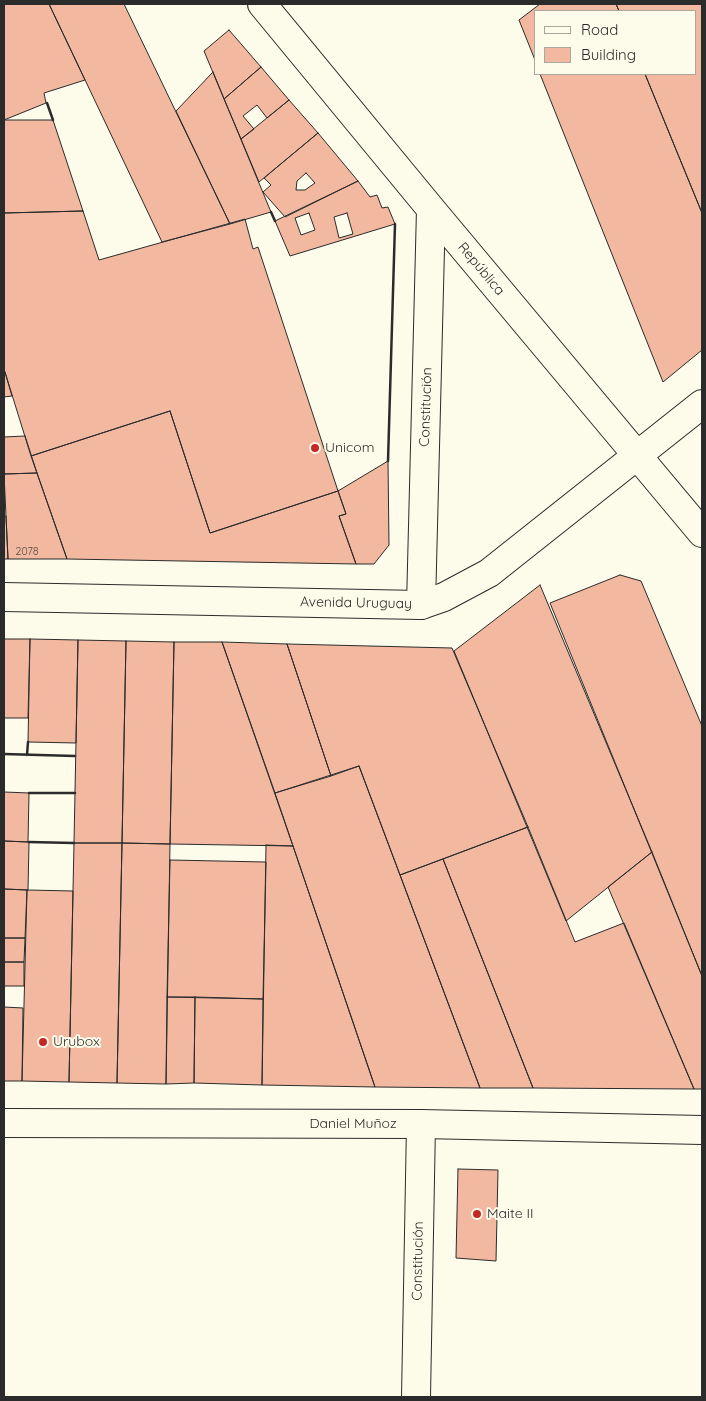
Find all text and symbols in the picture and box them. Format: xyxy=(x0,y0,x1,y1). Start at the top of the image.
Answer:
legend xyxy=(534,10,696,75)
text: Road xyxy=(581,20,618,39)
text: Building xyxy=(581,45,636,64)
street label: República xyxy=(454,239,508,299)
street label: Constitución xyxy=(416,367,436,447)
place label: Unicom xyxy=(325,440,375,456)
marker: Unicom xyxy=(309,442,321,454)
house number: 2078 xyxy=(15,545,39,559)
street label: Avenida Uruguay xyxy=(300,594,412,612)
place label: Urubox xyxy=(53,1034,100,1050)
marker: Urubox xyxy=(37,1036,49,1048)
street label: Daniel Muñoz xyxy=(309,1116,397,1132)
place label: Maite II xyxy=(487,1206,533,1222)
marker: Maite II xyxy=(471,1208,483,1220)
street label: Constitución xyxy=(409,1221,427,1301)

